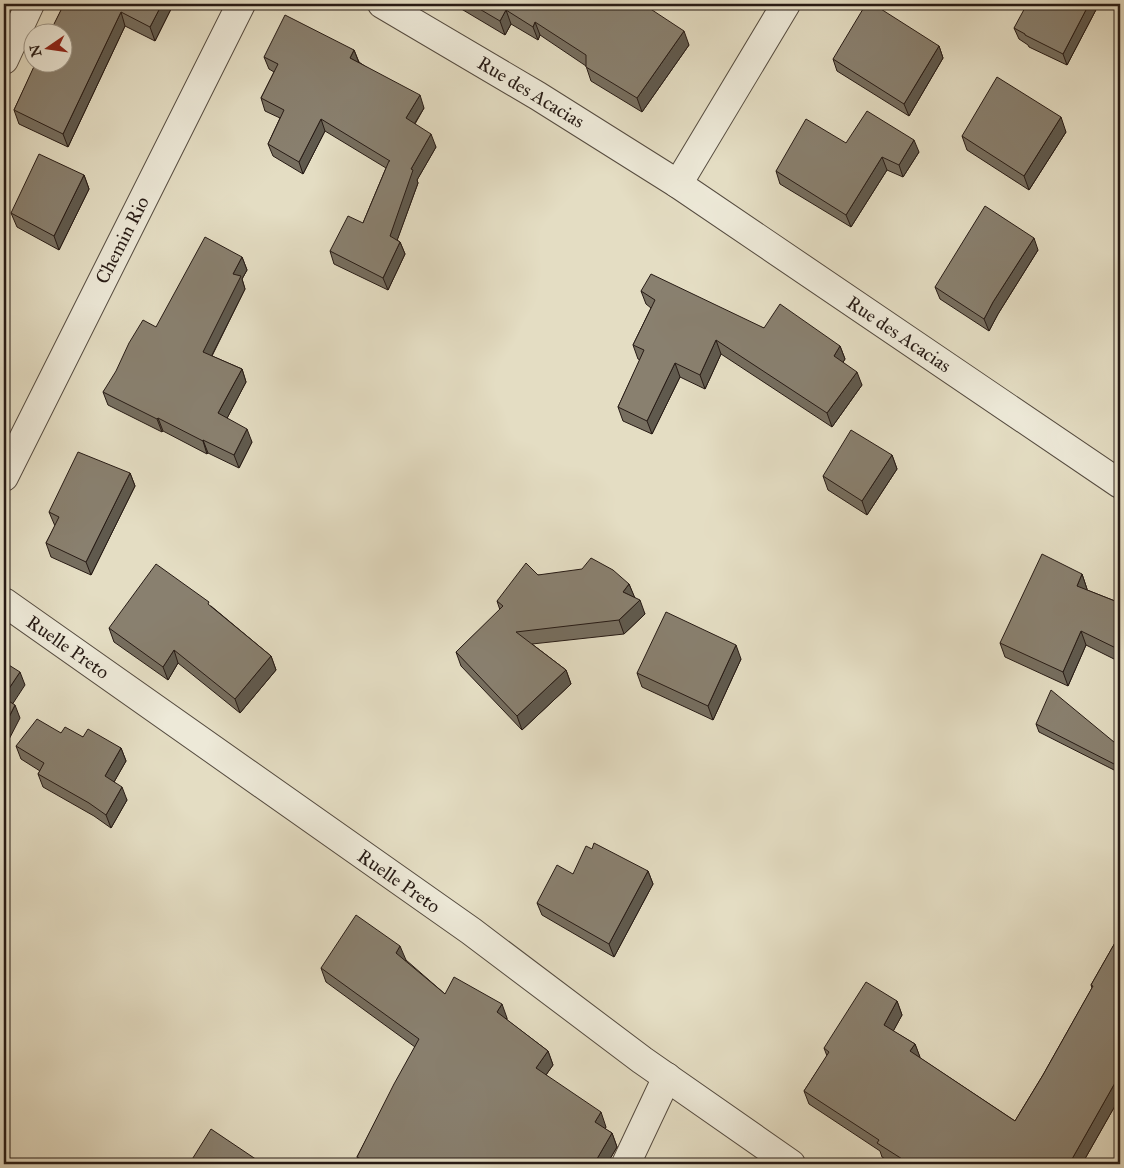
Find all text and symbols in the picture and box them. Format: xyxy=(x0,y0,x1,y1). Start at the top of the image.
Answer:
north arrow xyxy=(22,22,72,72)
text: N xyxy=(26,43,45,59)
street label: Rue des Acacias xyxy=(473,51,589,133)
street label: Chemin Rio xyxy=(90,192,154,288)
street label: Rue des Acacias xyxy=(843,291,956,377)
street label: Ruelle Preto xyxy=(22,610,114,684)
street label: Ruelle Preto xyxy=(353,844,445,918)

